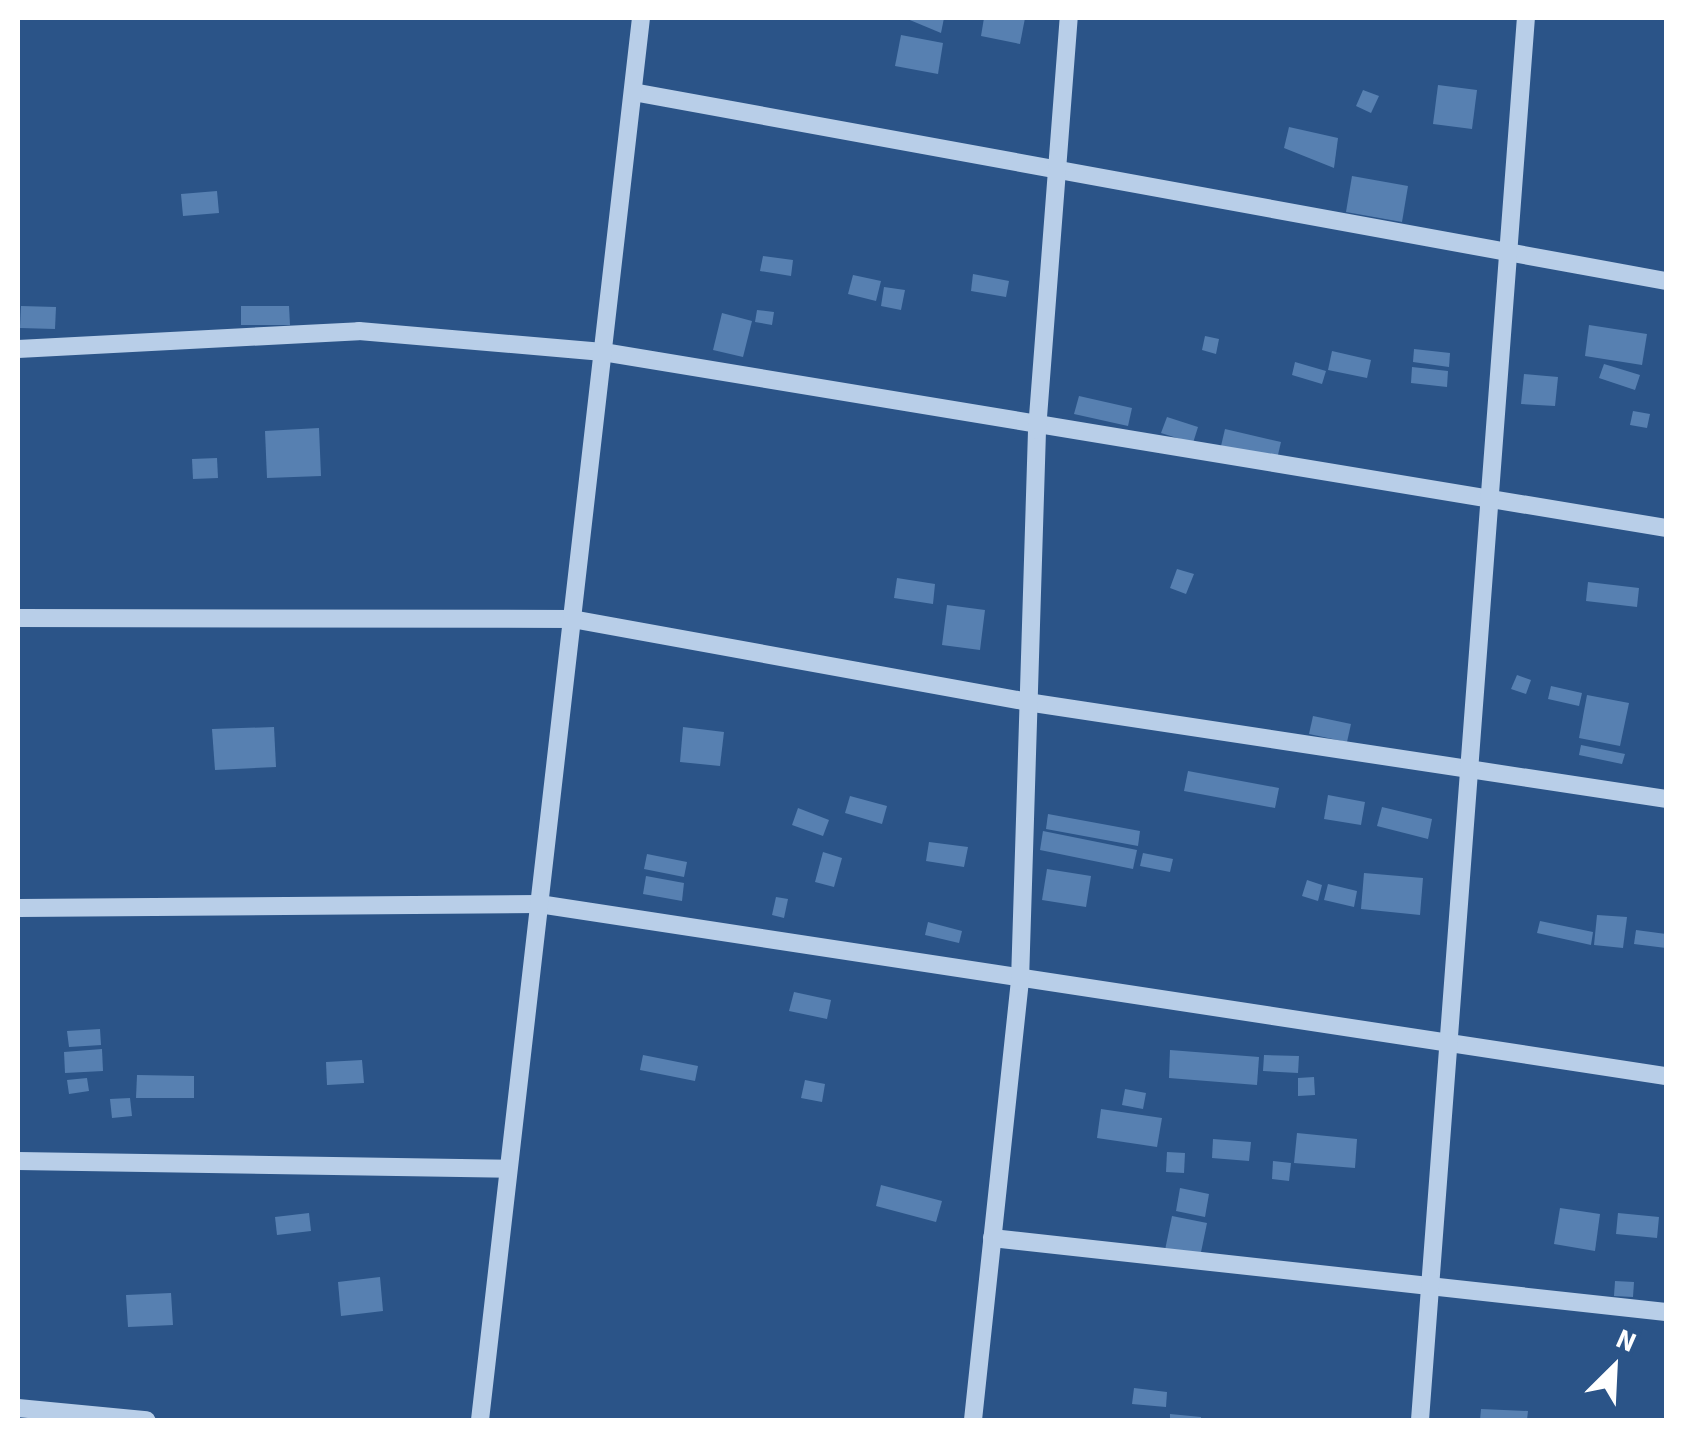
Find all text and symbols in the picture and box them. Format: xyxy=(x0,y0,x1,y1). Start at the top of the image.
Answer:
north arrow xyxy=(1564,1318,1664,1418)
text: N xyxy=(1610,1319,1643,1363)

